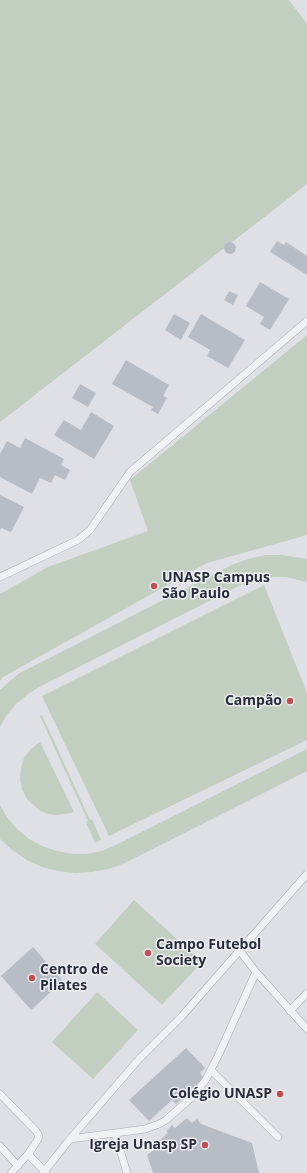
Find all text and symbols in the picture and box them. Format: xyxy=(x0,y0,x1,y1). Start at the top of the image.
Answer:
place label: UNASP Campus São Paulo xyxy=(162,570,270,602)
marker: UNASP Campus São Paulo xyxy=(149,581,159,591)
place label: Campão xyxy=(225,693,282,709)
marker: Campão xyxy=(285,696,295,706)
place label: Campo Futebol Society xyxy=(156,937,261,970)
marker: Campo Futebol Society xyxy=(143,948,153,958)
place label: Centro de Pilates xyxy=(40,962,108,994)
marker: Centro de Pilates xyxy=(27,973,37,983)
place label: Colégio UNASP xyxy=(169,1086,272,1102)
marker: Colégio UNASP xyxy=(275,1089,285,1099)
place label: Igreja Unasp SP xyxy=(89,1137,197,1153)
marker: Igreja Unasp SP xyxy=(200,1140,210,1150)

